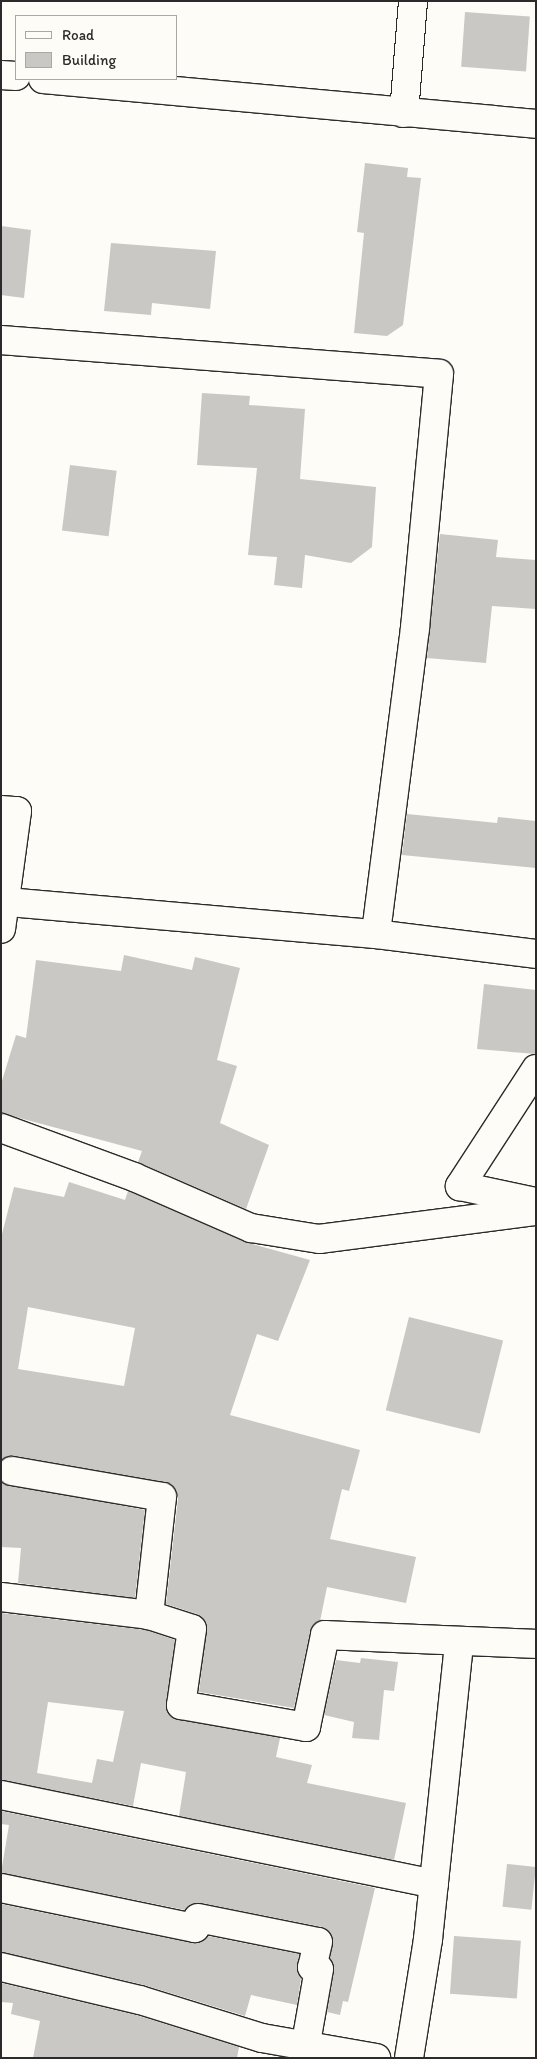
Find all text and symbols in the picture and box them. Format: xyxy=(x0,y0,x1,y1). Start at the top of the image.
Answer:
legend xyxy=(15,15,178,80)
text: Road xyxy=(62,26,94,44)
text: Building xyxy=(62,51,116,69)

